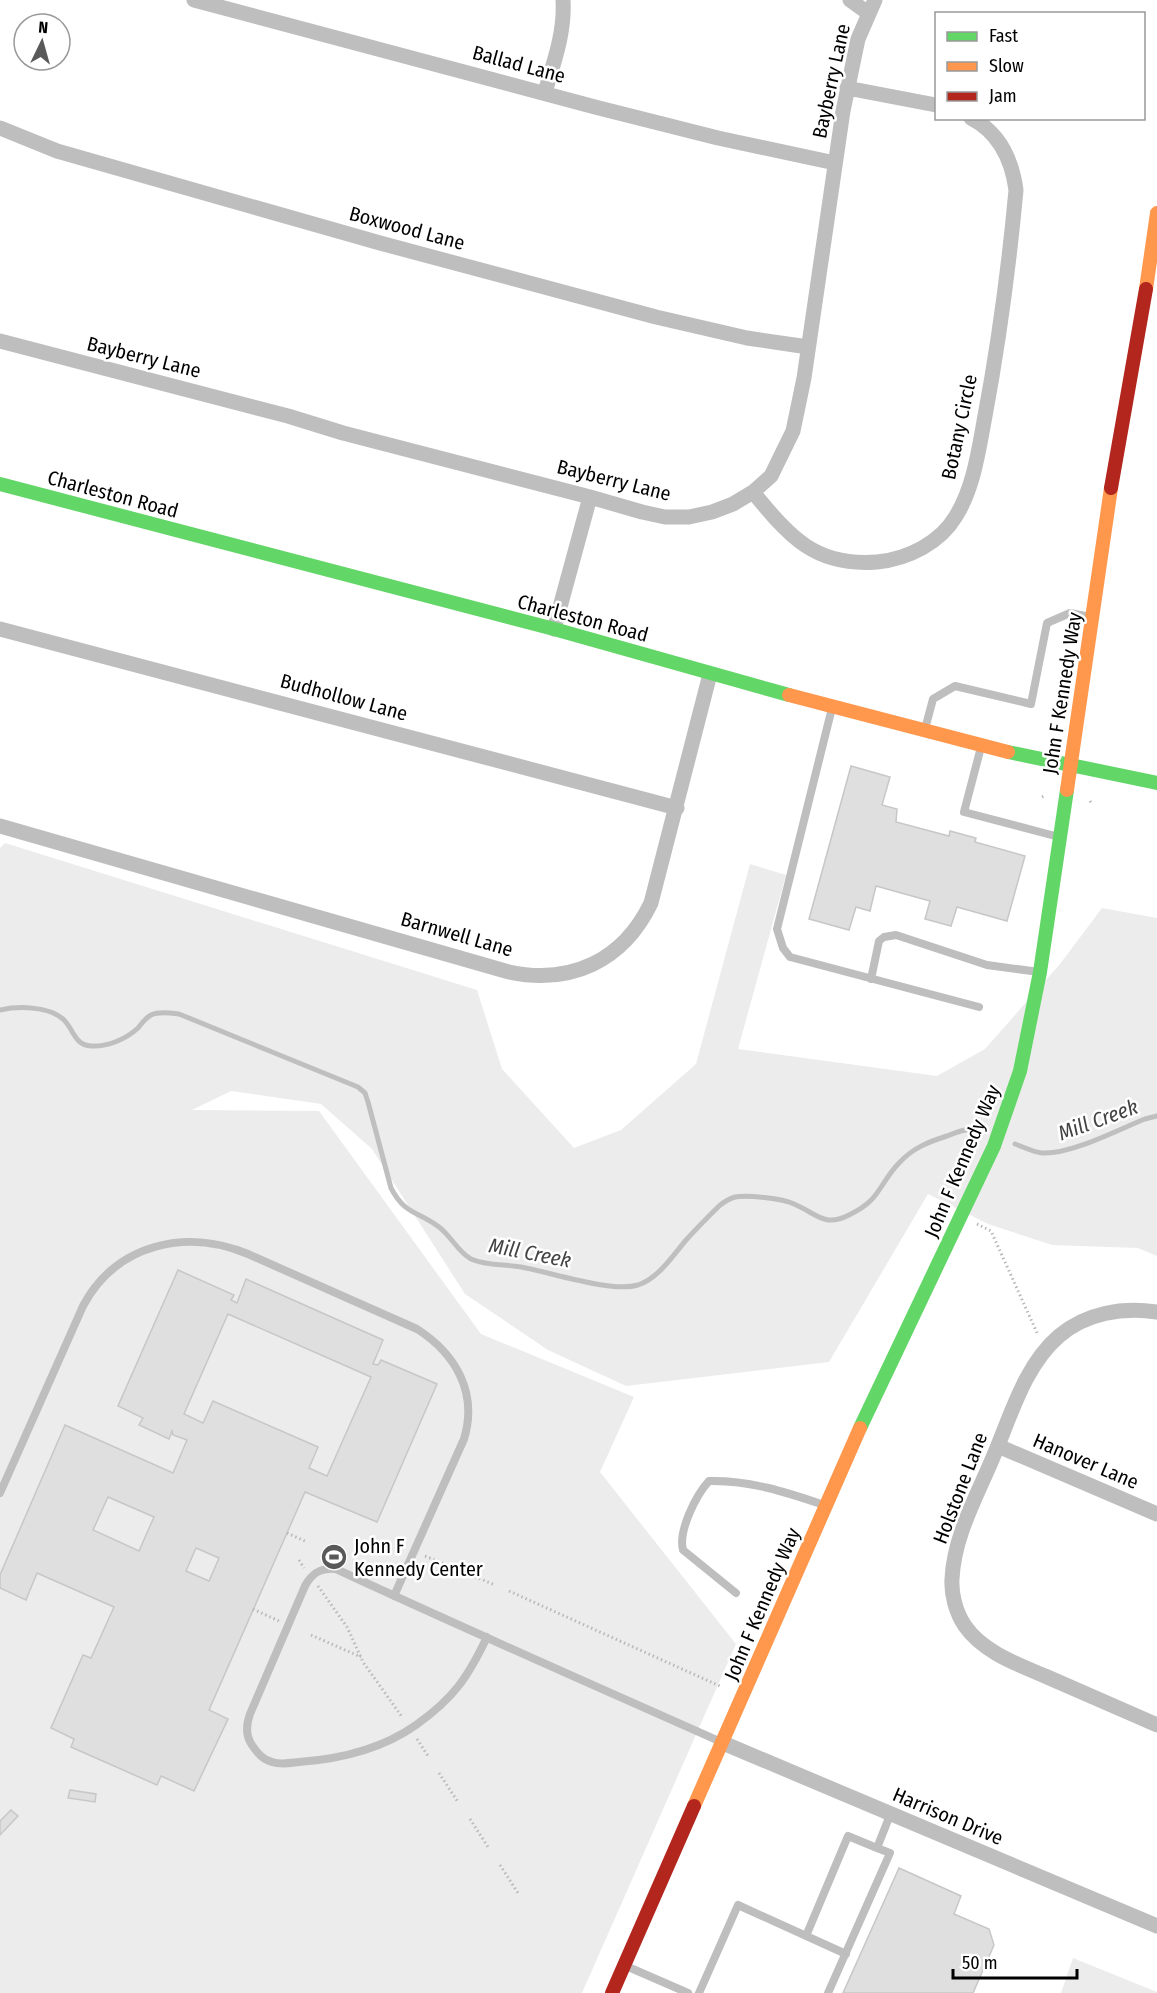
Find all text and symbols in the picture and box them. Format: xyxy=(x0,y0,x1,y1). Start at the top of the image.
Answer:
north arrow xyxy=(12,12,72,72)
legend xyxy=(935,12,1145,120)
text: N xyxy=(38,18,49,37)
street label: Bayberry Lane xyxy=(807,22,855,140)
text: Fast xyxy=(989,25,1018,47)
street label: Ballad Lane xyxy=(470,40,568,88)
text: Slow xyxy=(989,55,1024,77)
text: Jam xyxy=(989,85,1017,107)
street label: Boxwood Lane xyxy=(347,201,467,255)
street label: Bayberry Lane xyxy=(85,331,203,383)
street label: Botany Circle xyxy=(936,372,982,482)
street label: Bayberry Lane xyxy=(555,454,673,506)
street label: Charleston Road xyxy=(45,465,181,523)
street label: Charleston Road xyxy=(515,589,651,647)
street label: John F Kennedy Way xyxy=(1037,610,1087,776)
street label: Budhollow Lane xyxy=(278,668,410,726)
street label: Barnwell Lane xyxy=(398,907,516,961)
street label: John F Kennedy Way xyxy=(919,1081,1005,1241)
water label: Mill Creek xyxy=(1054,1094,1142,1146)
water label: Mill Creek xyxy=(487,1232,573,1274)
street label: Hanover Lane xyxy=(1030,1428,1142,1494)
street label: Holstone Lane xyxy=(928,1429,992,1547)
street label: John F Kennedy Way xyxy=(719,1524,805,1684)
place label: John F Kennedy Center xyxy=(354,1534,483,1581)
sports icon: John F Kennedy Center xyxy=(319,1542,349,1572)
street label: Harrison Drive xyxy=(889,1782,1007,1850)
scale bar xyxy=(953,1942,1078,1980)
text: 50 m xyxy=(962,1952,998,1974)

